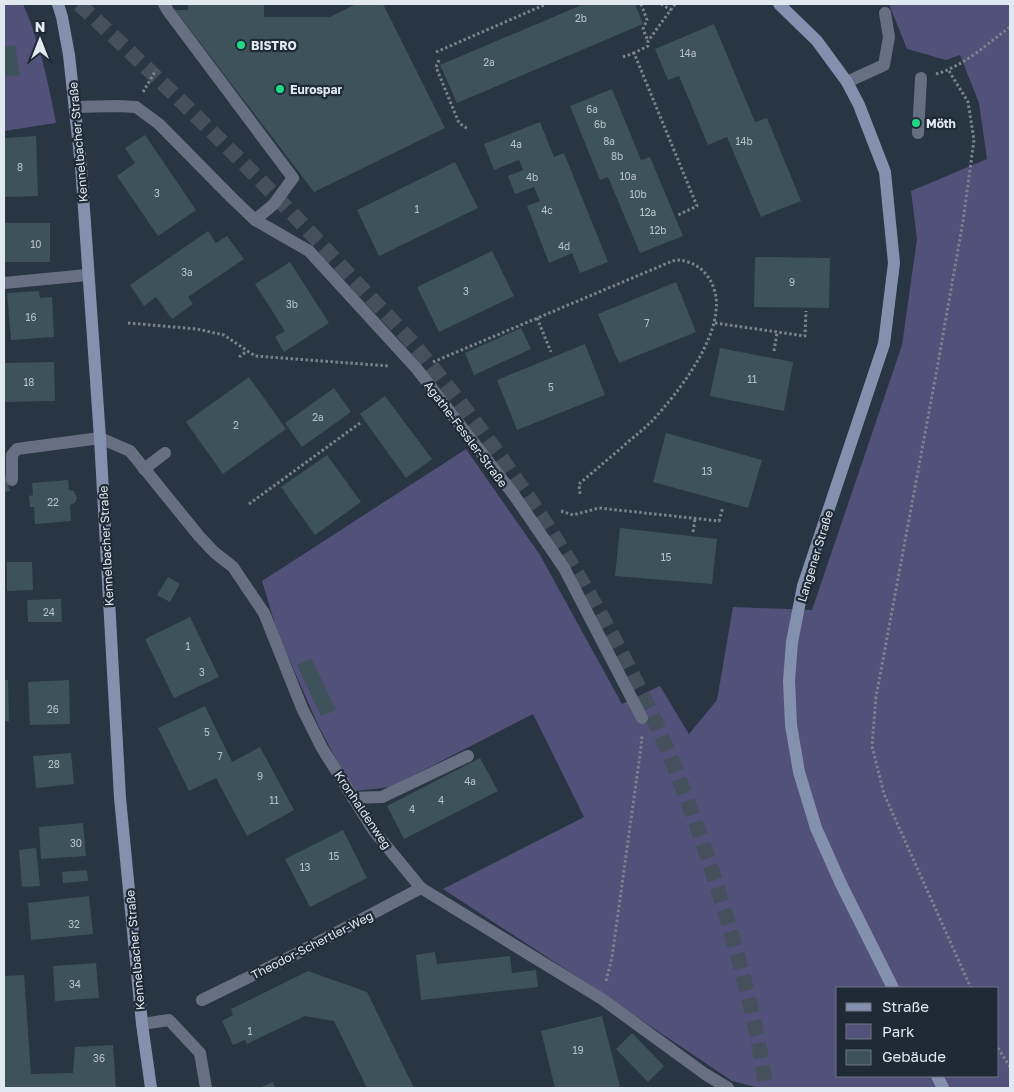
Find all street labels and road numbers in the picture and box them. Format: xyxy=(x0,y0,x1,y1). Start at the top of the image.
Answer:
street label: Kennelbacher Straße xyxy=(65,81,91,203)
street label: Agathe-Fessler-Straße xyxy=(421,378,511,490)
street label: Kennelbacher Straße xyxy=(95,485,117,607)
street label: Langener Straße xyxy=(794,508,836,604)
street label: Kronhaldenweg xyxy=(331,768,395,852)
street label: Kennelbacher Straße xyxy=(122,889,148,1011)
street label: Theodor-Schertler-Weg xyxy=(248,908,376,982)

